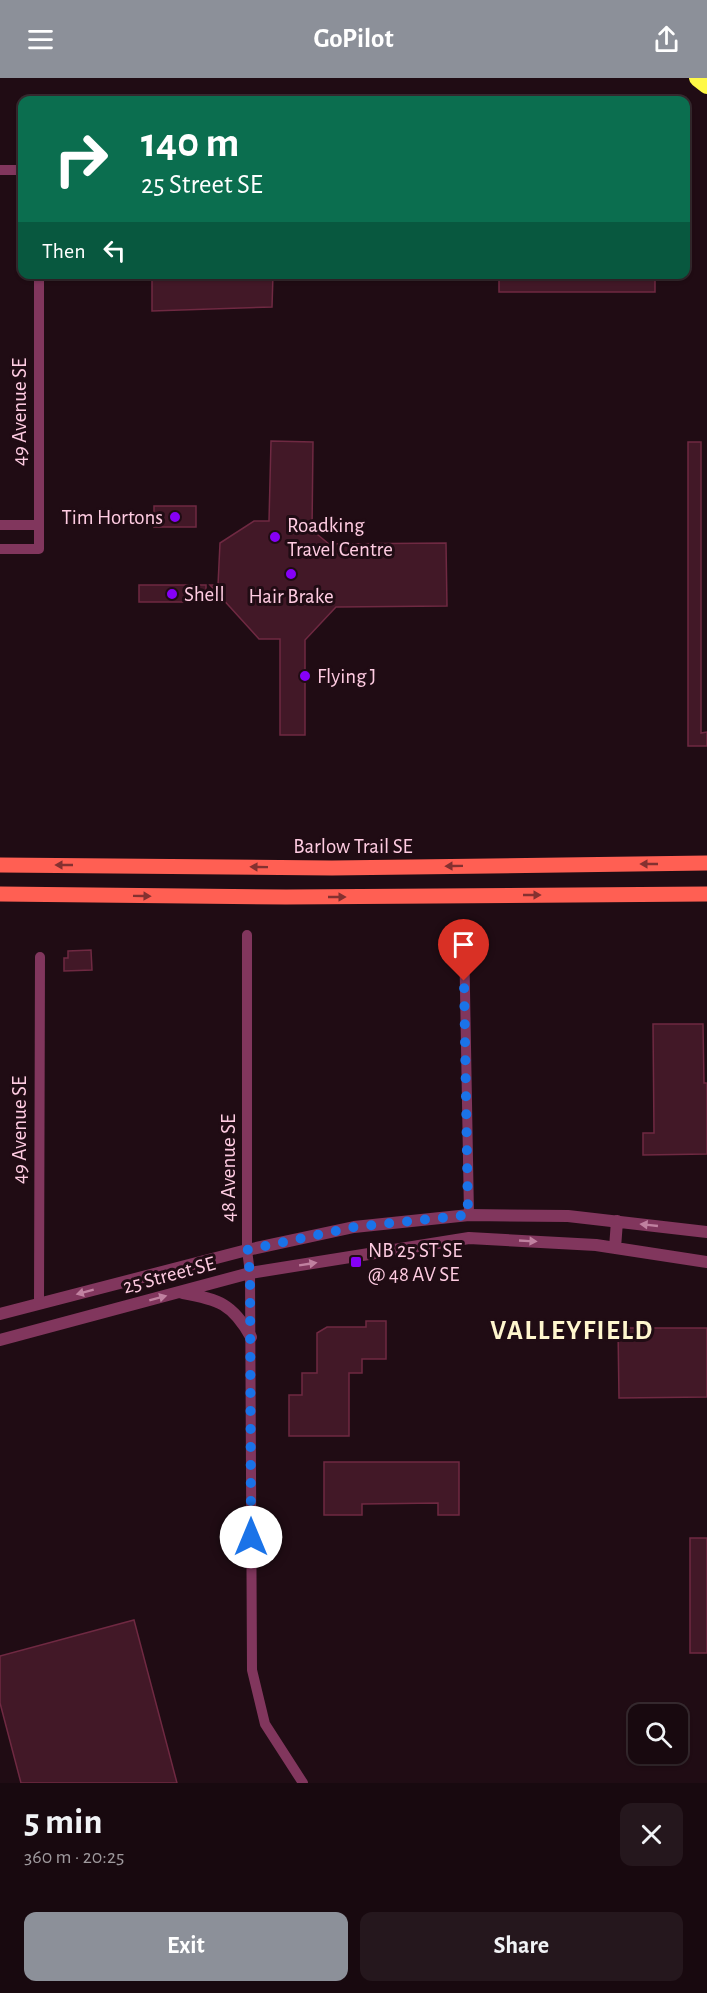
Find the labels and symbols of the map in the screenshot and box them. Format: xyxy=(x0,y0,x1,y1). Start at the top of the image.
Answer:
street label: 49 Avenue SE xyxy=(9,358,30,466)
place label: Tim Hortons xyxy=(61,507,163,528)
marker: Tim Hortons xyxy=(168,510,182,524)
place label: Roadking Travel Centre xyxy=(287,515,393,560)
marker: Roadking Travel Centre xyxy=(268,530,282,544)
marker: Hair Brake xyxy=(284,567,298,581)
place label: Shell xyxy=(184,584,225,605)
place label: Hair Brake xyxy=(248,586,334,607)
marker: Shell xyxy=(165,587,179,601)
place label: Flying J xyxy=(317,666,376,687)
marker: Flying J xyxy=(298,669,312,683)
street label: Barlow Trail SE xyxy=(293,836,413,857)
one-way arrow xyxy=(54,860,73,870)
one-way arrow xyxy=(639,860,658,869)
one-way arrow xyxy=(249,862,268,872)
one-way arrow xyxy=(444,862,463,871)
one-way arrow xyxy=(523,890,542,900)
one-way arrow xyxy=(133,891,152,900)
one-way arrow xyxy=(328,892,347,901)
pin xyxy=(438,919,489,981)
street label: 49 Avenue SE xyxy=(9,1076,30,1184)
street label: 48 Avenue SE xyxy=(218,1114,239,1222)
one-way arrow xyxy=(639,1220,658,1229)
one-way arrow xyxy=(518,1237,537,1246)
place label: NB 25 ST SE @ 48 AV SE xyxy=(368,1240,462,1285)
street label: 25 Street SE xyxy=(121,1253,217,1297)
marker: NB 25 ST SE @ 48 AV SE xyxy=(349,1255,363,1269)
one-way arrow xyxy=(299,1260,318,1269)
one-way arrow xyxy=(76,1287,94,1297)
one-way arrow xyxy=(149,1292,167,1302)
district label: VALLEYFIELD xyxy=(490,1317,654,1344)
position arrow xyxy=(219,1505,283,1569)

